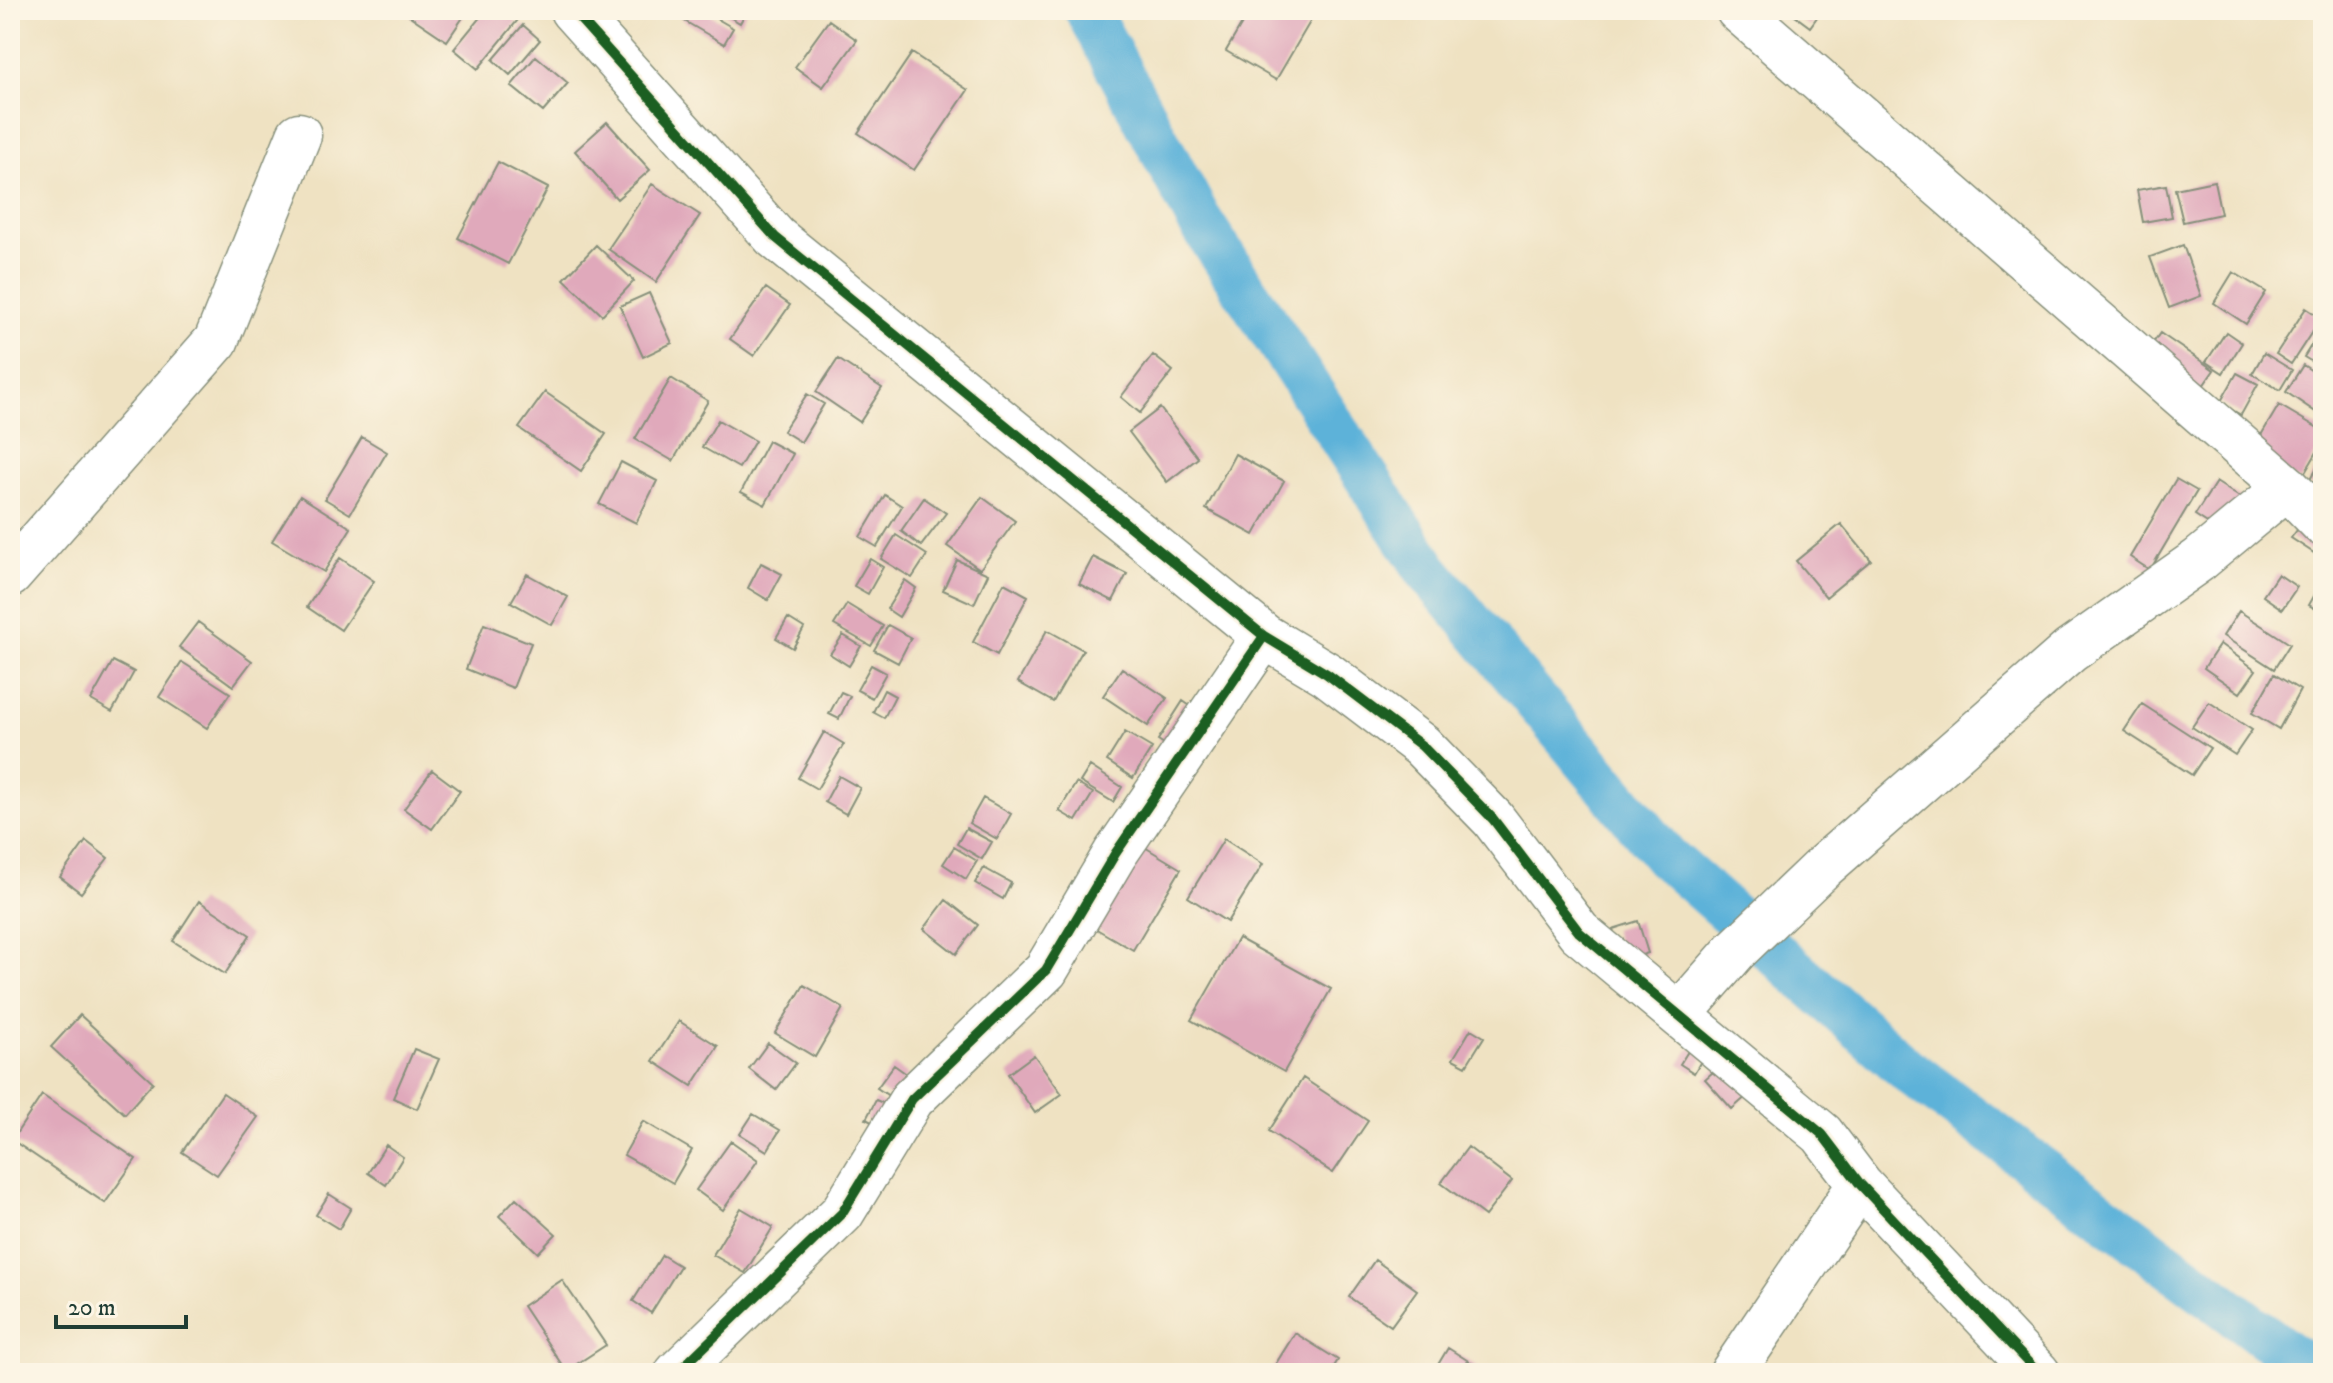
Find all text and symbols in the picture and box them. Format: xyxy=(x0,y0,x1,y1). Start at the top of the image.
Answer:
scale bar xyxy=(56,1279,186,1329)
text: 20 m xyxy=(68,1293,116,1323)

